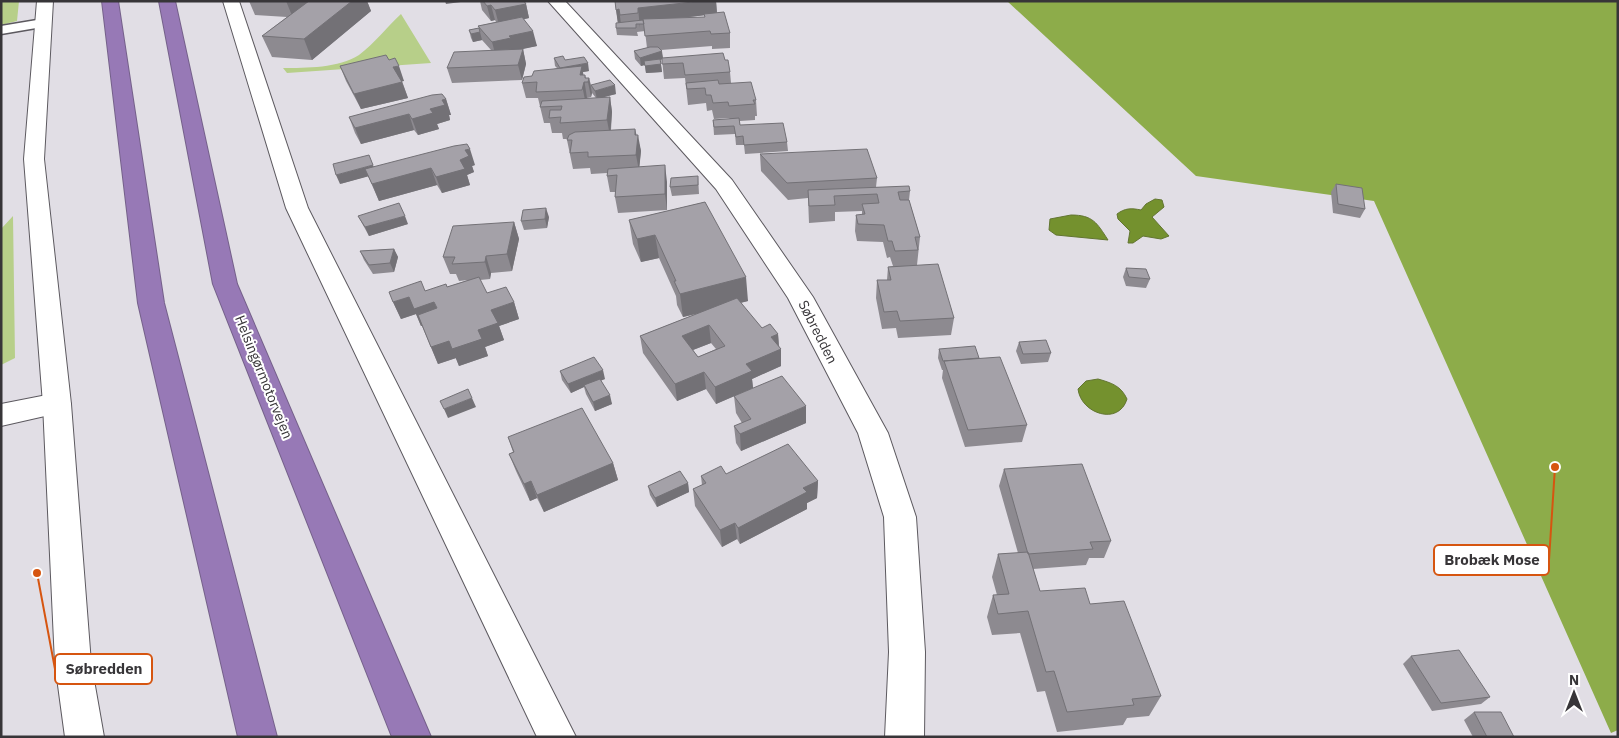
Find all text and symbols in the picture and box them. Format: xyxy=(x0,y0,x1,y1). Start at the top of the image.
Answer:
street label: Søbredden xyxy=(794,297,842,367)
street label: Helsingørmotorvejen xyxy=(231,313,297,441)
callout: Brobæk Mose xyxy=(1434,545,1549,575)
text: Brobæk Mose xyxy=(1444,550,1540,569)
callout: Søbredden xyxy=(55,654,152,684)
text: Søbredden xyxy=(65,659,143,678)
north arrow xyxy=(1549,668,1599,718)
text: N xyxy=(1569,671,1579,689)

